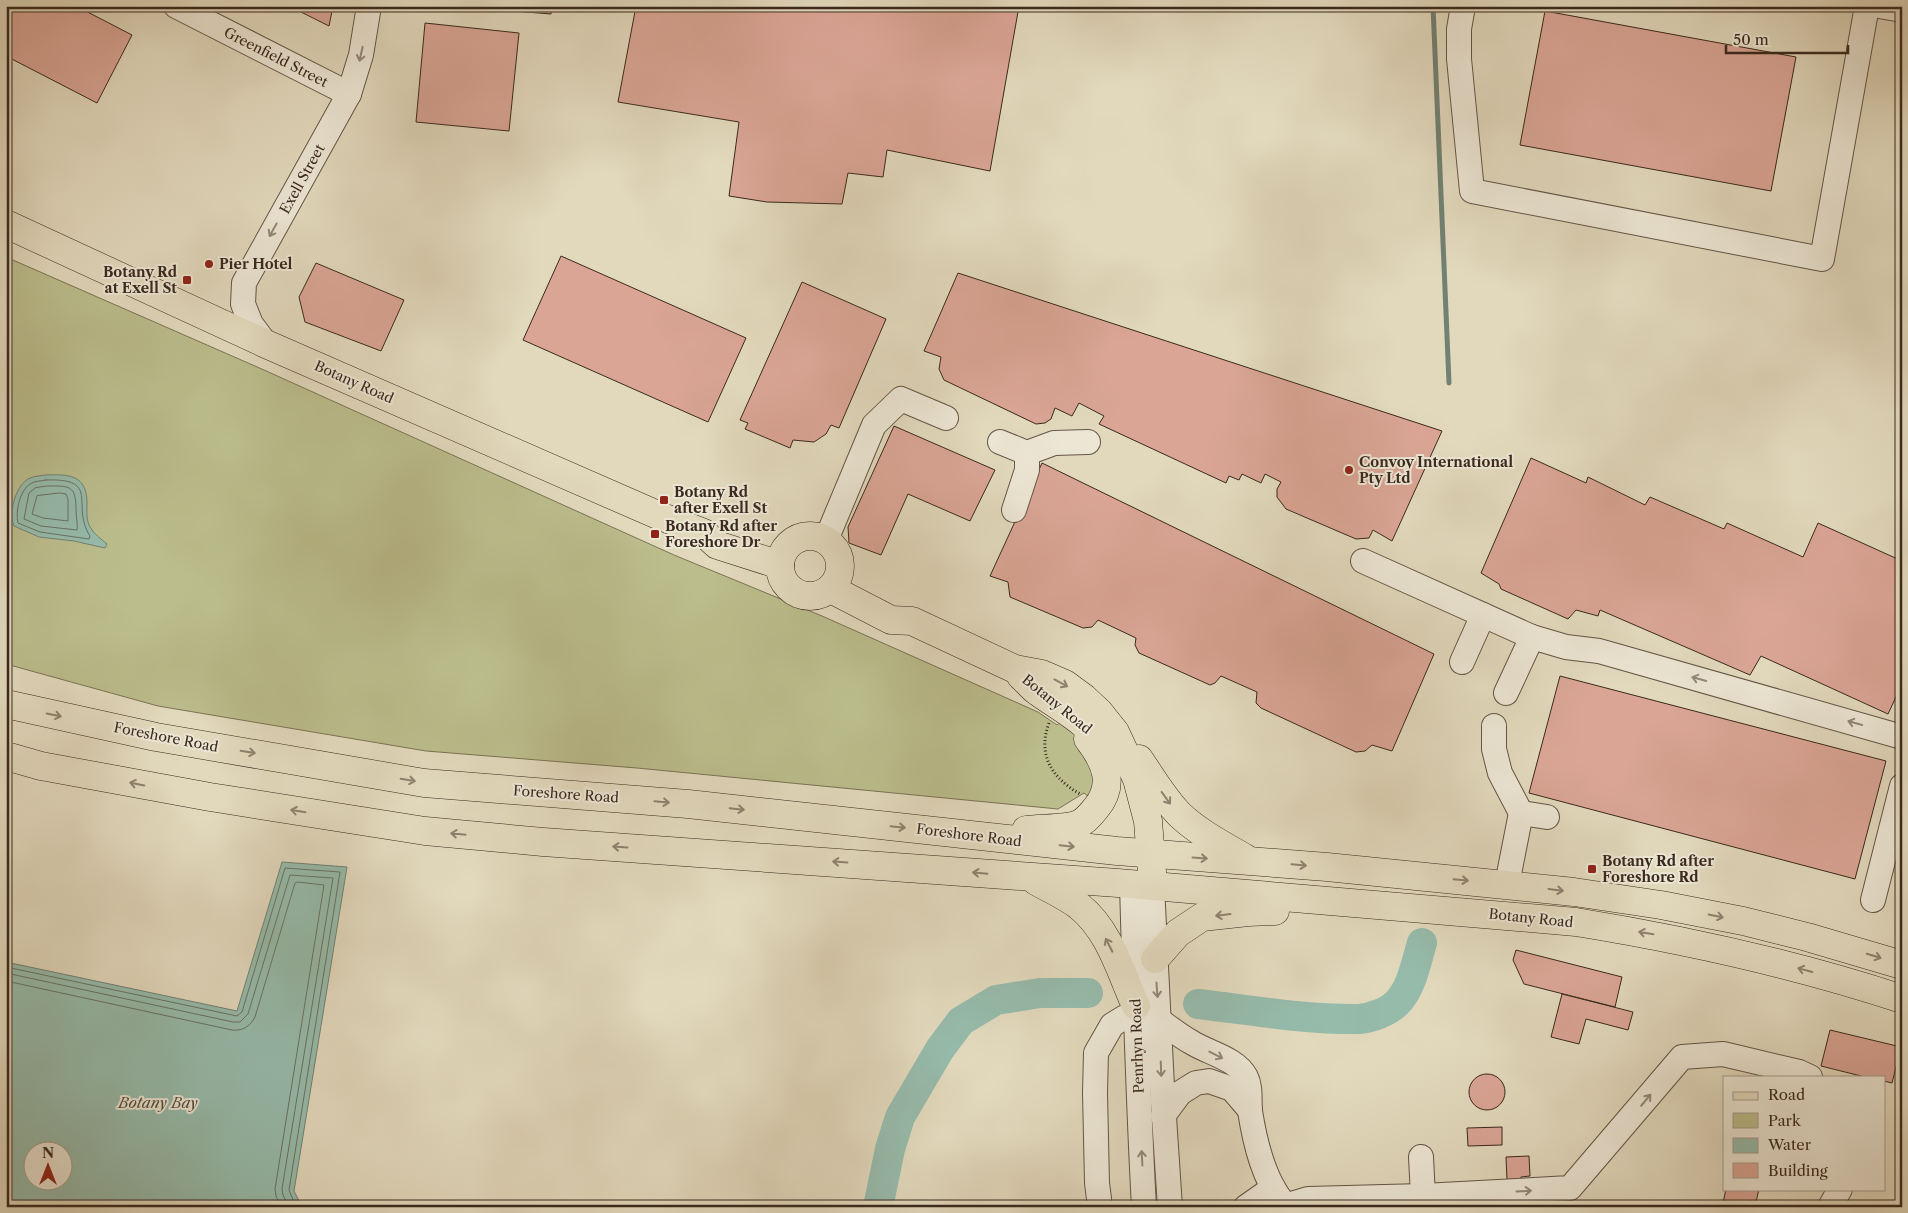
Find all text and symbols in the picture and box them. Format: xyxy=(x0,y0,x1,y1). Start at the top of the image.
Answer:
scale bar xyxy=(1726,22,1848,54)
street label: Greenfield Street xyxy=(221,23,331,91)
text: 50 m xyxy=(1733,30,1769,49)
one-way arrow xyxy=(356,46,365,62)
street label: Exell Street xyxy=(275,141,329,217)
one-way arrow xyxy=(268,223,278,237)
place label: Pier Hotel xyxy=(219,255,293,273)
marker: Pier Hotel xyxy=(203,258,215,270)
place label: Botany Rd at Exell St xyxy=(103,263,178,297)
marker: Botany Rd at Exell St xyxy=(181,274,193,286)
street label: Botany Road xyxy=(312,357,397,408)
place label: Convoy International Pty Ltd xyxy=(1359,453,1513,487)
marker: Convoy International Pty Ltd xyxy=(1343,464,1355,476)
place label: Botany Rd after Exell St xyxy=(674,483,767,517)
marker: Botany Rd after Exell St xyxy=(658,494,670,506)
place label: Botany Rd after Foreshore Dr xyxy=(665,517,777,551)
marker: Botany Rd after Foreshore Dr xyxy=(649,528,661,540)
street label: Botany Road xyxy=(1018,670,1096,738)
one-way arrow xyxy=(1691,673,1707,683)
one-way arrow xyxy=(1053,679,1068,688)
one-way arrow xyxy=(45,710,61,720)
street label: Foreshore Road xyxy=(112,718,220,756)
one-way arrow xyxy=(1847,718,1863,728)
one-way arrow xyxy=(239,748,255,758)
one-way arrow xyxy=(399,775,415,785)
one-way arrow xyxy=(130,778,146,788)
street label: Foreshore Road xyxy=(513,781,620,807)
one-way arrow xyxy=(1161,791,1171,805)
one-way arrow xyxy=(653,797,669,806)
one-way arrow xyxy=(729,804,745,814)
one-way arrow xyxy=(290,805,306,815)
street label: Foreshore Road xyxy=(915,820,1023,850)
one-way arrow xyxy=(890,822,906,832)
one-way arrow xyxy=(451,829,467,839)
one-way arrow xyxy=(1059,841,1075,851)
one-way arrow xyxy=(613,843,629,852)
place label: Botany Rd after Foreshore Rd xyxy=(1602,852,1714,886)
one-way arrow xyxy=(1192,853,1208,862)
one-way arrow xyxy=(833,858,849,867)
one-way arrow xyxy=(1291,860,1307,870)
marker: Botany Rd after Foreshore Rd xyxy=(1586,863,1598,875)
one-way arrow xyxy=(972,868,988,878)
one-way arrow xyxy=(1452,875,1468,885)
one-way arrow xyxy=(1547,885,1563,895)
street label: Botany Road xyxy=(1488,905,1575,931)
one-way arrow xyxy=(1216,910,1232,920)
one-way arrow xyxy=(1708,912,1724,921)
one-way arrow xyxy=(1639,928,1655,938)
one-way arrow xyxy=(1104,938,1113,953)
one-way arrow xyxy=(1865,951,1881,961)
one-way arrow xyxy=(1797,965,1813,974)
one-way arrow xyxy=(1153,981,1162,997)
street label: Penrhyn Road xyxy=(1126,998,1148,1094)
one-way arrow xyxy=(1208,1050,1223,1060)
one-way arrow xyxy=(1156,1060,1166,1077)
legend xyxy=(1723,1076,1886,1190)
text: Road xyxy=(1768,1085,1805,1104)
water label: Botany Bay xyxy=(117,1093,198,1112)
one-way arrow xyxy=(1640,1093,1651,1106)
text: Park xyxy=(1768,1111,1802,1130)
text: Water xyxy=(1767,1135,1812,1154)
north arrow xyxy=(22,1140,72,1190)
text: N xyxy=(42,1144,54,1162)
one-way arrow xyxy=(1137,1150,1146,1166)
text: Building xyxy=(1768,1161,1828,1180)
one-way arrow xyxy=(1516,1186,1532,1195)

